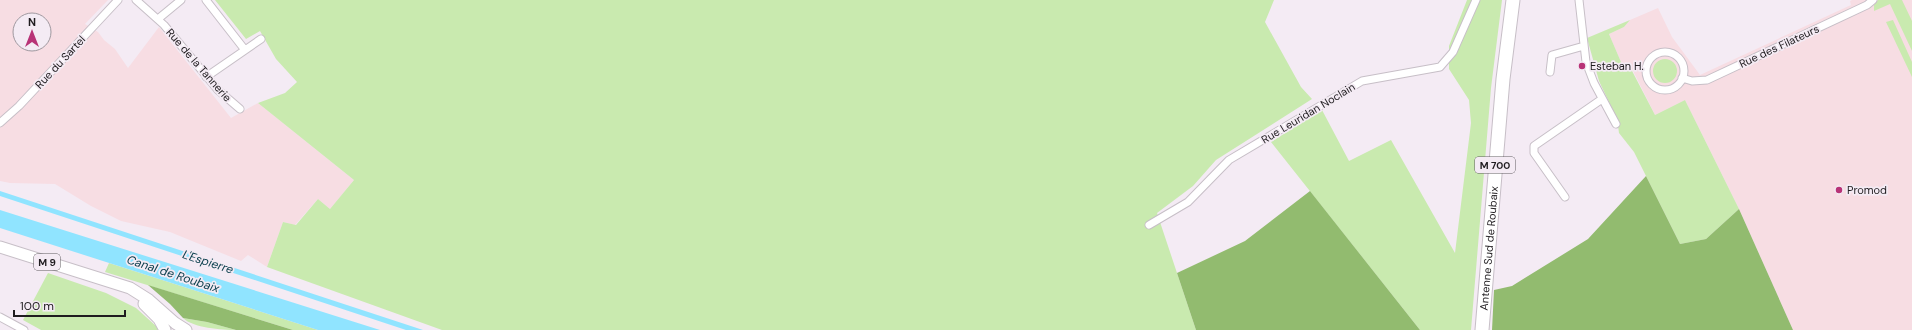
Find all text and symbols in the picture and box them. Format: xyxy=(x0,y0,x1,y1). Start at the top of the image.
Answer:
north arrow xyxy=(12,12,52,52)
text: N xyxy=(28,15,36,29)
street label: Rue des Filateurs xyxy=(1737,21,1821,71)
street label: Rue de la Tannerie xyxy=(163,25,235,105)
street label: Rue du Sartel xyxy=(32,33,88,91)
place label: Esteban H. xyxy=(1590,59,1644,73)
marker: Esteban H. xyxy=(1577,61,1587,71)
street label: Rue Leuridan Noclain xyxy=(1259,80,1357,146)
road number: M 700 xyxy=(1475,157,1515,173)
place label: Promod xyxy=(1847,183,1887,197)
street label: Antenne Sud de Roubaix xyxy=(1477,185,1501,311)
marker: Promod xyxy=(1834,185,1844,195)
water label: L'Espierre xyxy=(181,246,236,278)
water label: Canal de Roubaix xyxy=(125,251,222,297)
road number: M 9 xyxy=(34,254,60,270)
scale bar xyxy=(14,292,125,318)
text: 100 m xyxy=(20,298,54,314)

